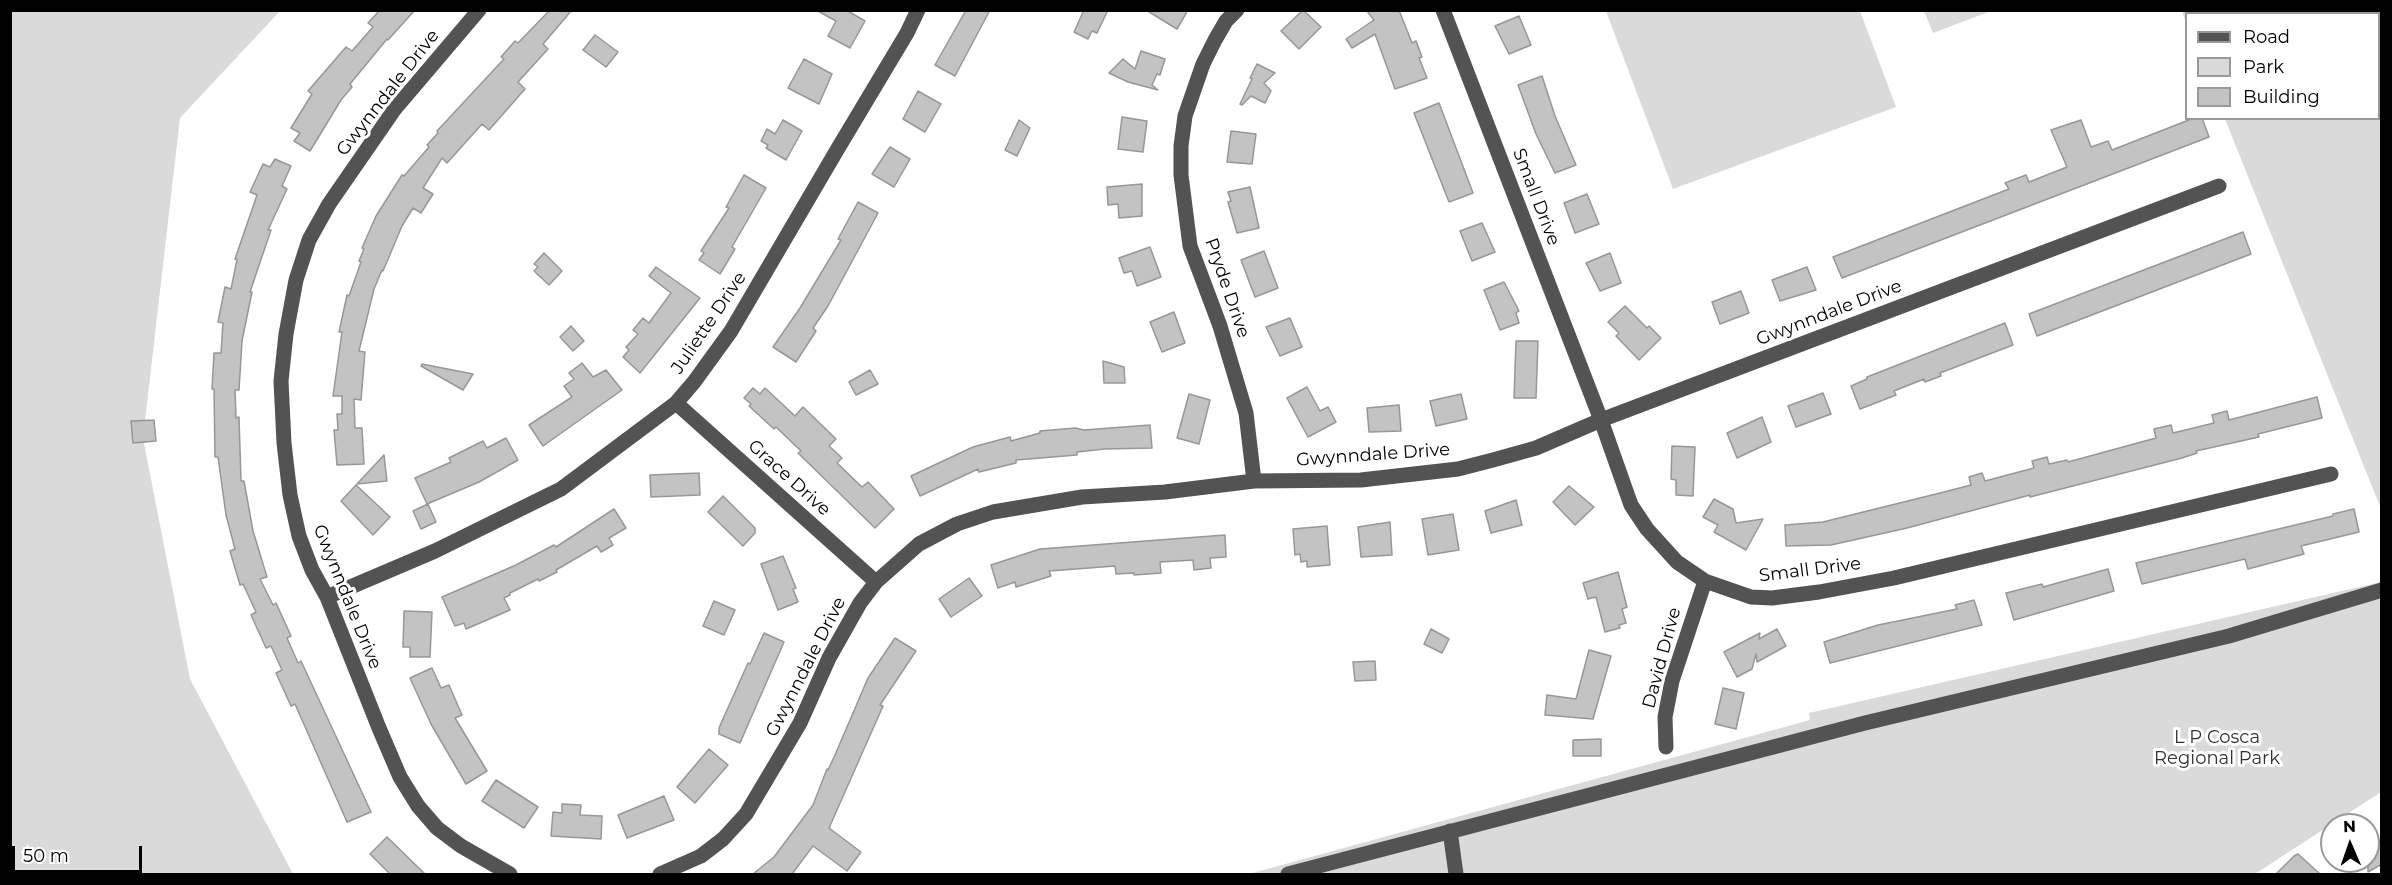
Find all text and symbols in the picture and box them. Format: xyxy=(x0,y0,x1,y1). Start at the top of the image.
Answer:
legend xyxy=(2185,12,2380,120)
street label: Gwynndale Drive xyxy=(332,26,444,160)
text: Road xyxy=(2243,26,2290,48)
text: Park xyxy=(2243,56,2284,78)
text: Building xyxy=(2243,86,2320,108)
street label: Small Drive xyxy=(1508,145,1564,249)
street label: Pryde Drive xyxy=(1200,235,1254,341)
street label: Juliette Drive xyxy=(667,268,751,378)
street label: Gwynndale Drive xyxy=(1753,275,1905,351)
street label: Grace Drive xyxy=(743,435,835,521)
street label: Gwynndale Drive xyxy=(1295,439,1451,471)
street label: Gwynndale Drive xyxy=(308,522,386,672)
street label: Small Drive xyxy=(1758,553,1862,587)
street label: Gwynndale Drive xyxy=(761,593,851,741)
street label: David Drive xyxy=(1638,605,1686,711)
park label: L P Cosca Regional Park xyxy=(2154,727,2280,770)
north arrow xyxy=(2320,813,2380,873)
text: N xyxy=(2343,817,2356,836)
scale bar xyxy=(15,834,146,872)
text: 50 m xyxy=(23,845,69,867)

